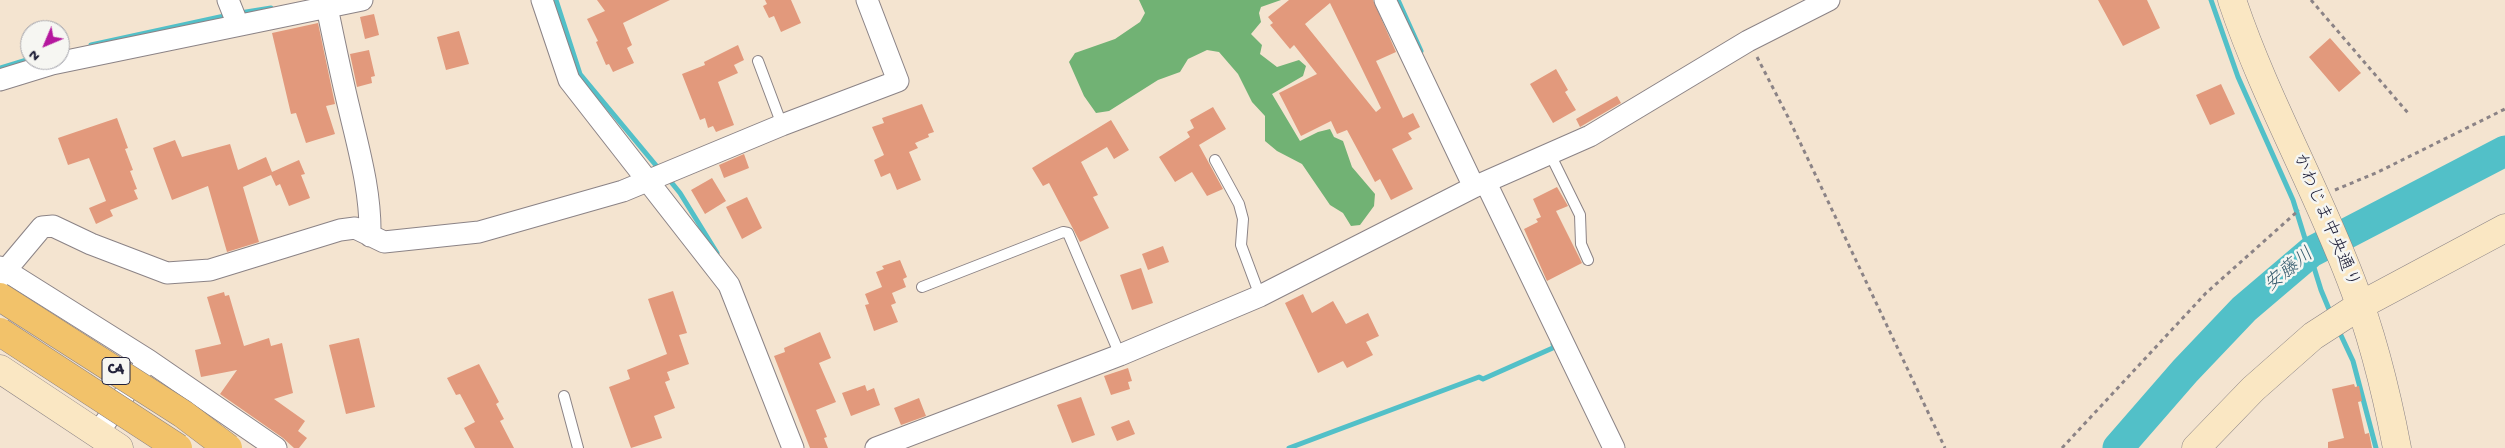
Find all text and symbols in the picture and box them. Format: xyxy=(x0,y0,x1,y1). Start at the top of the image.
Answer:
north arrow xyxy=(20,20,70,70)
text: N xyxy=(26,46,44,65)
street label: かわじま中央通り xyxy=(2287,151,2363,291)
water label: 安藤川 xyxy=(2261,244,2319,298)
road number: C4 xyxy=(102,358,130,384)

